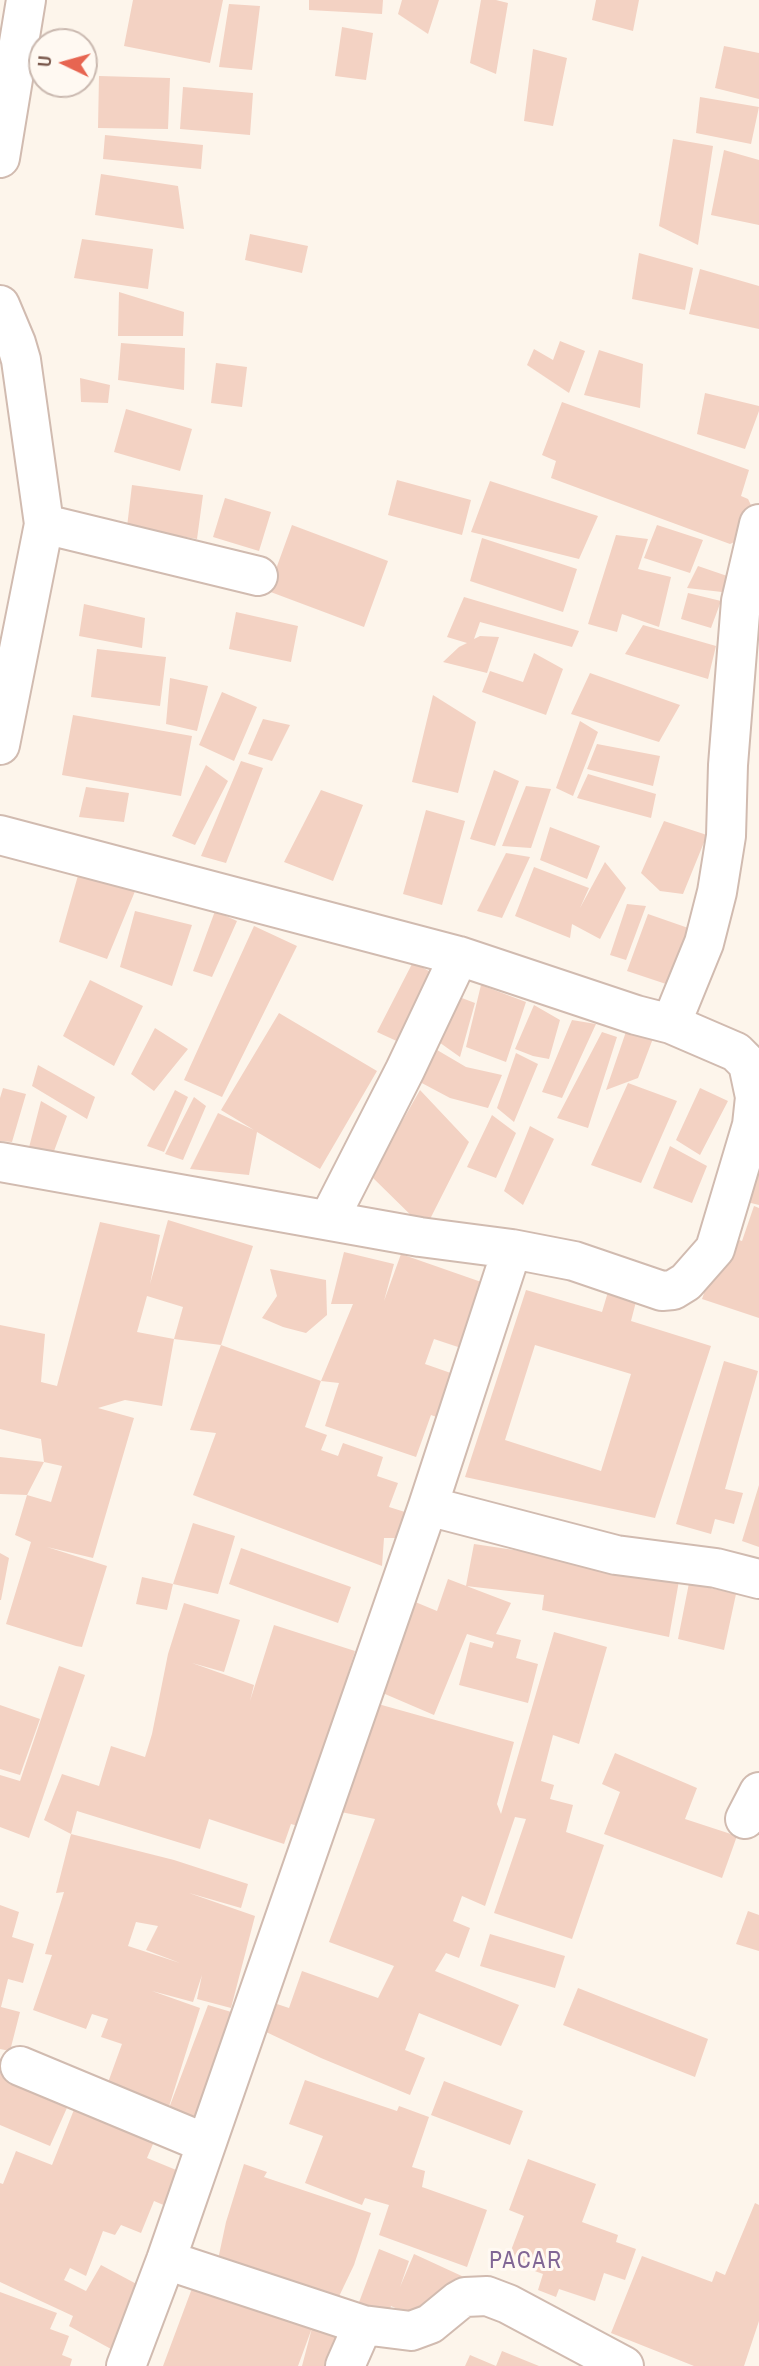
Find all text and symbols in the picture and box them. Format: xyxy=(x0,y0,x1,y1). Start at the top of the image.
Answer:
north arrow xyxy=(28,28,98,98)
text: U xyxy=(31,55,58,68)
district label: PACAR xyxy=(490,2248,562,2276)

